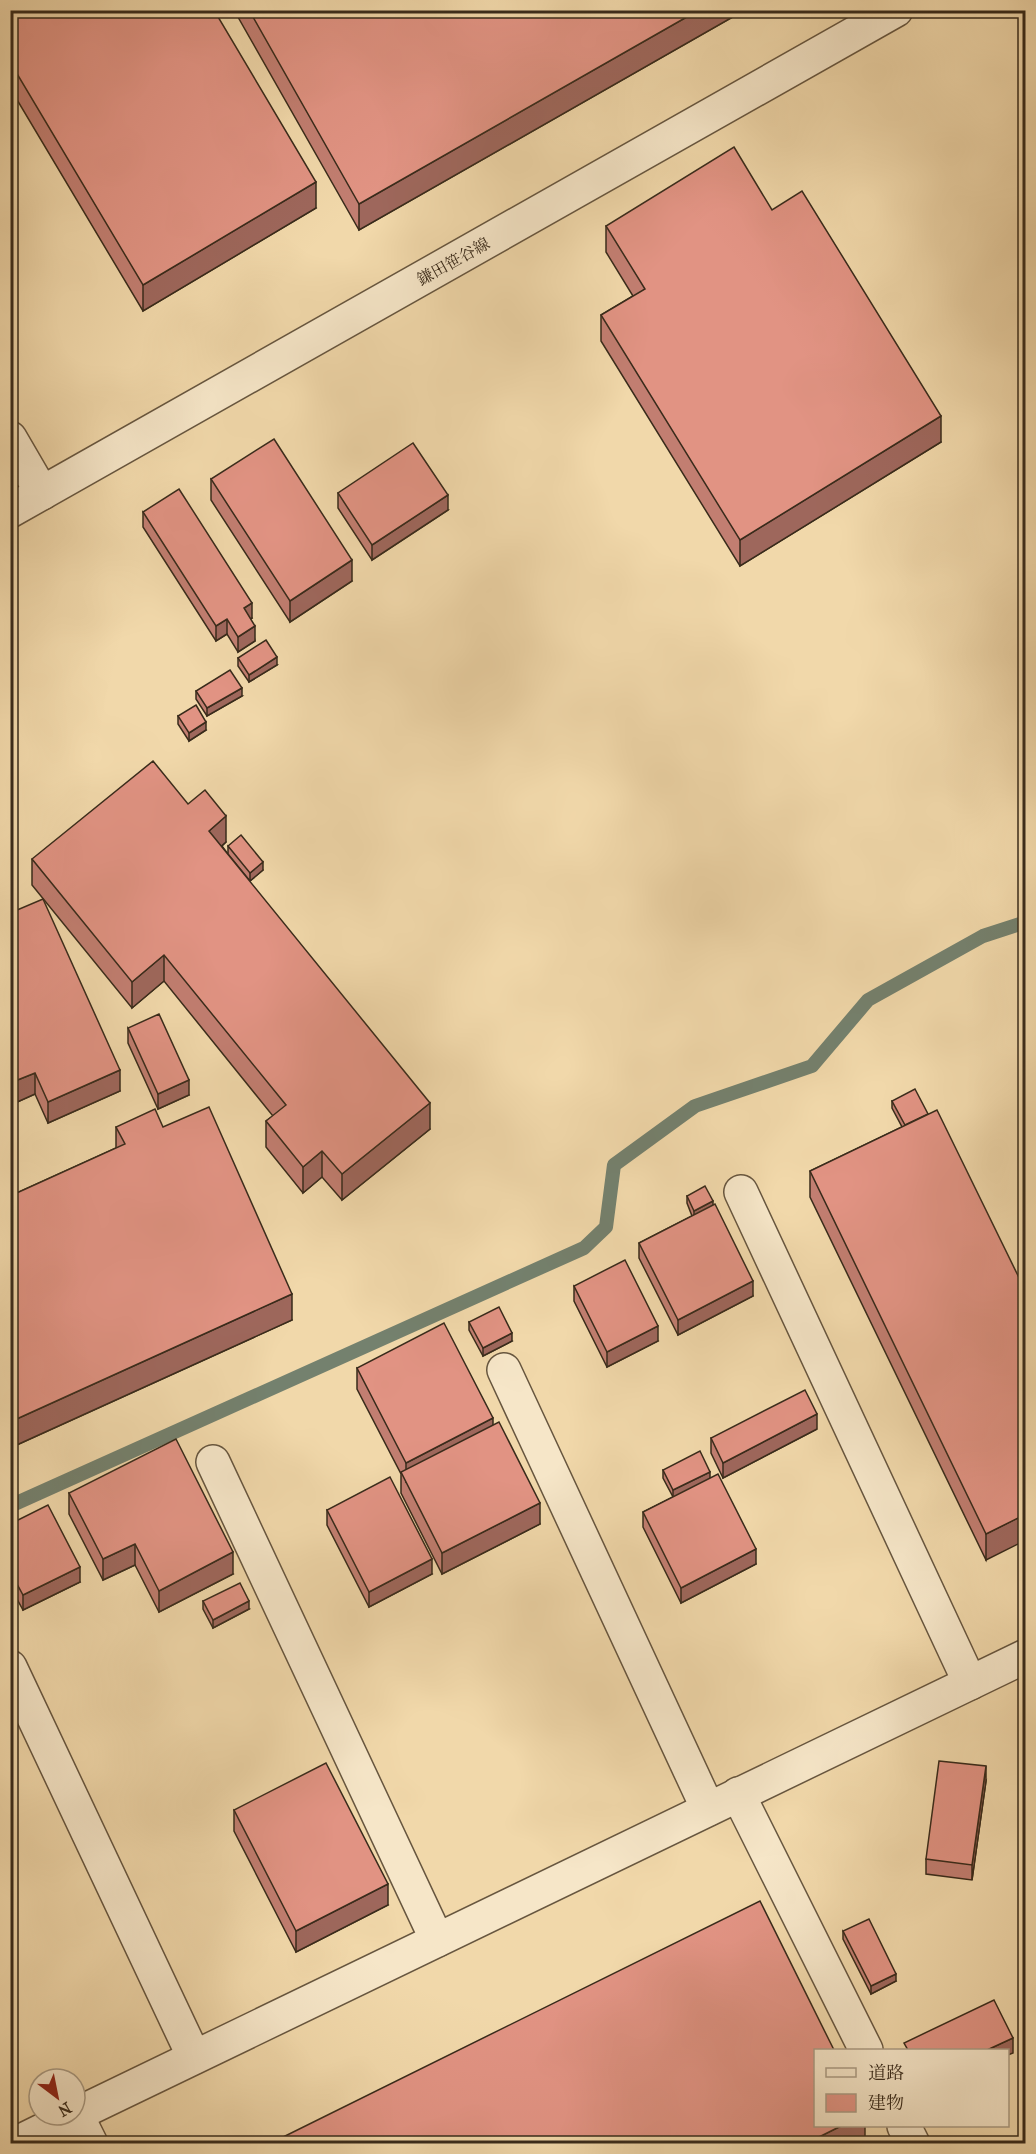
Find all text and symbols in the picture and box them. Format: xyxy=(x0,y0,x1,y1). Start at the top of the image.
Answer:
street label: 鎌田笹谷線 xyxy=(414,234,493,289)
legend xyxy=(814,2049,1009,2127)
text: 道路 xyxy=(868,2063,904,2084)
north arrow xyxy=(27,2067,87,2127)
text: 建物 xyxy=(868,2093,904,2114)
text: N xyxy=(54,2098,75,2121)

